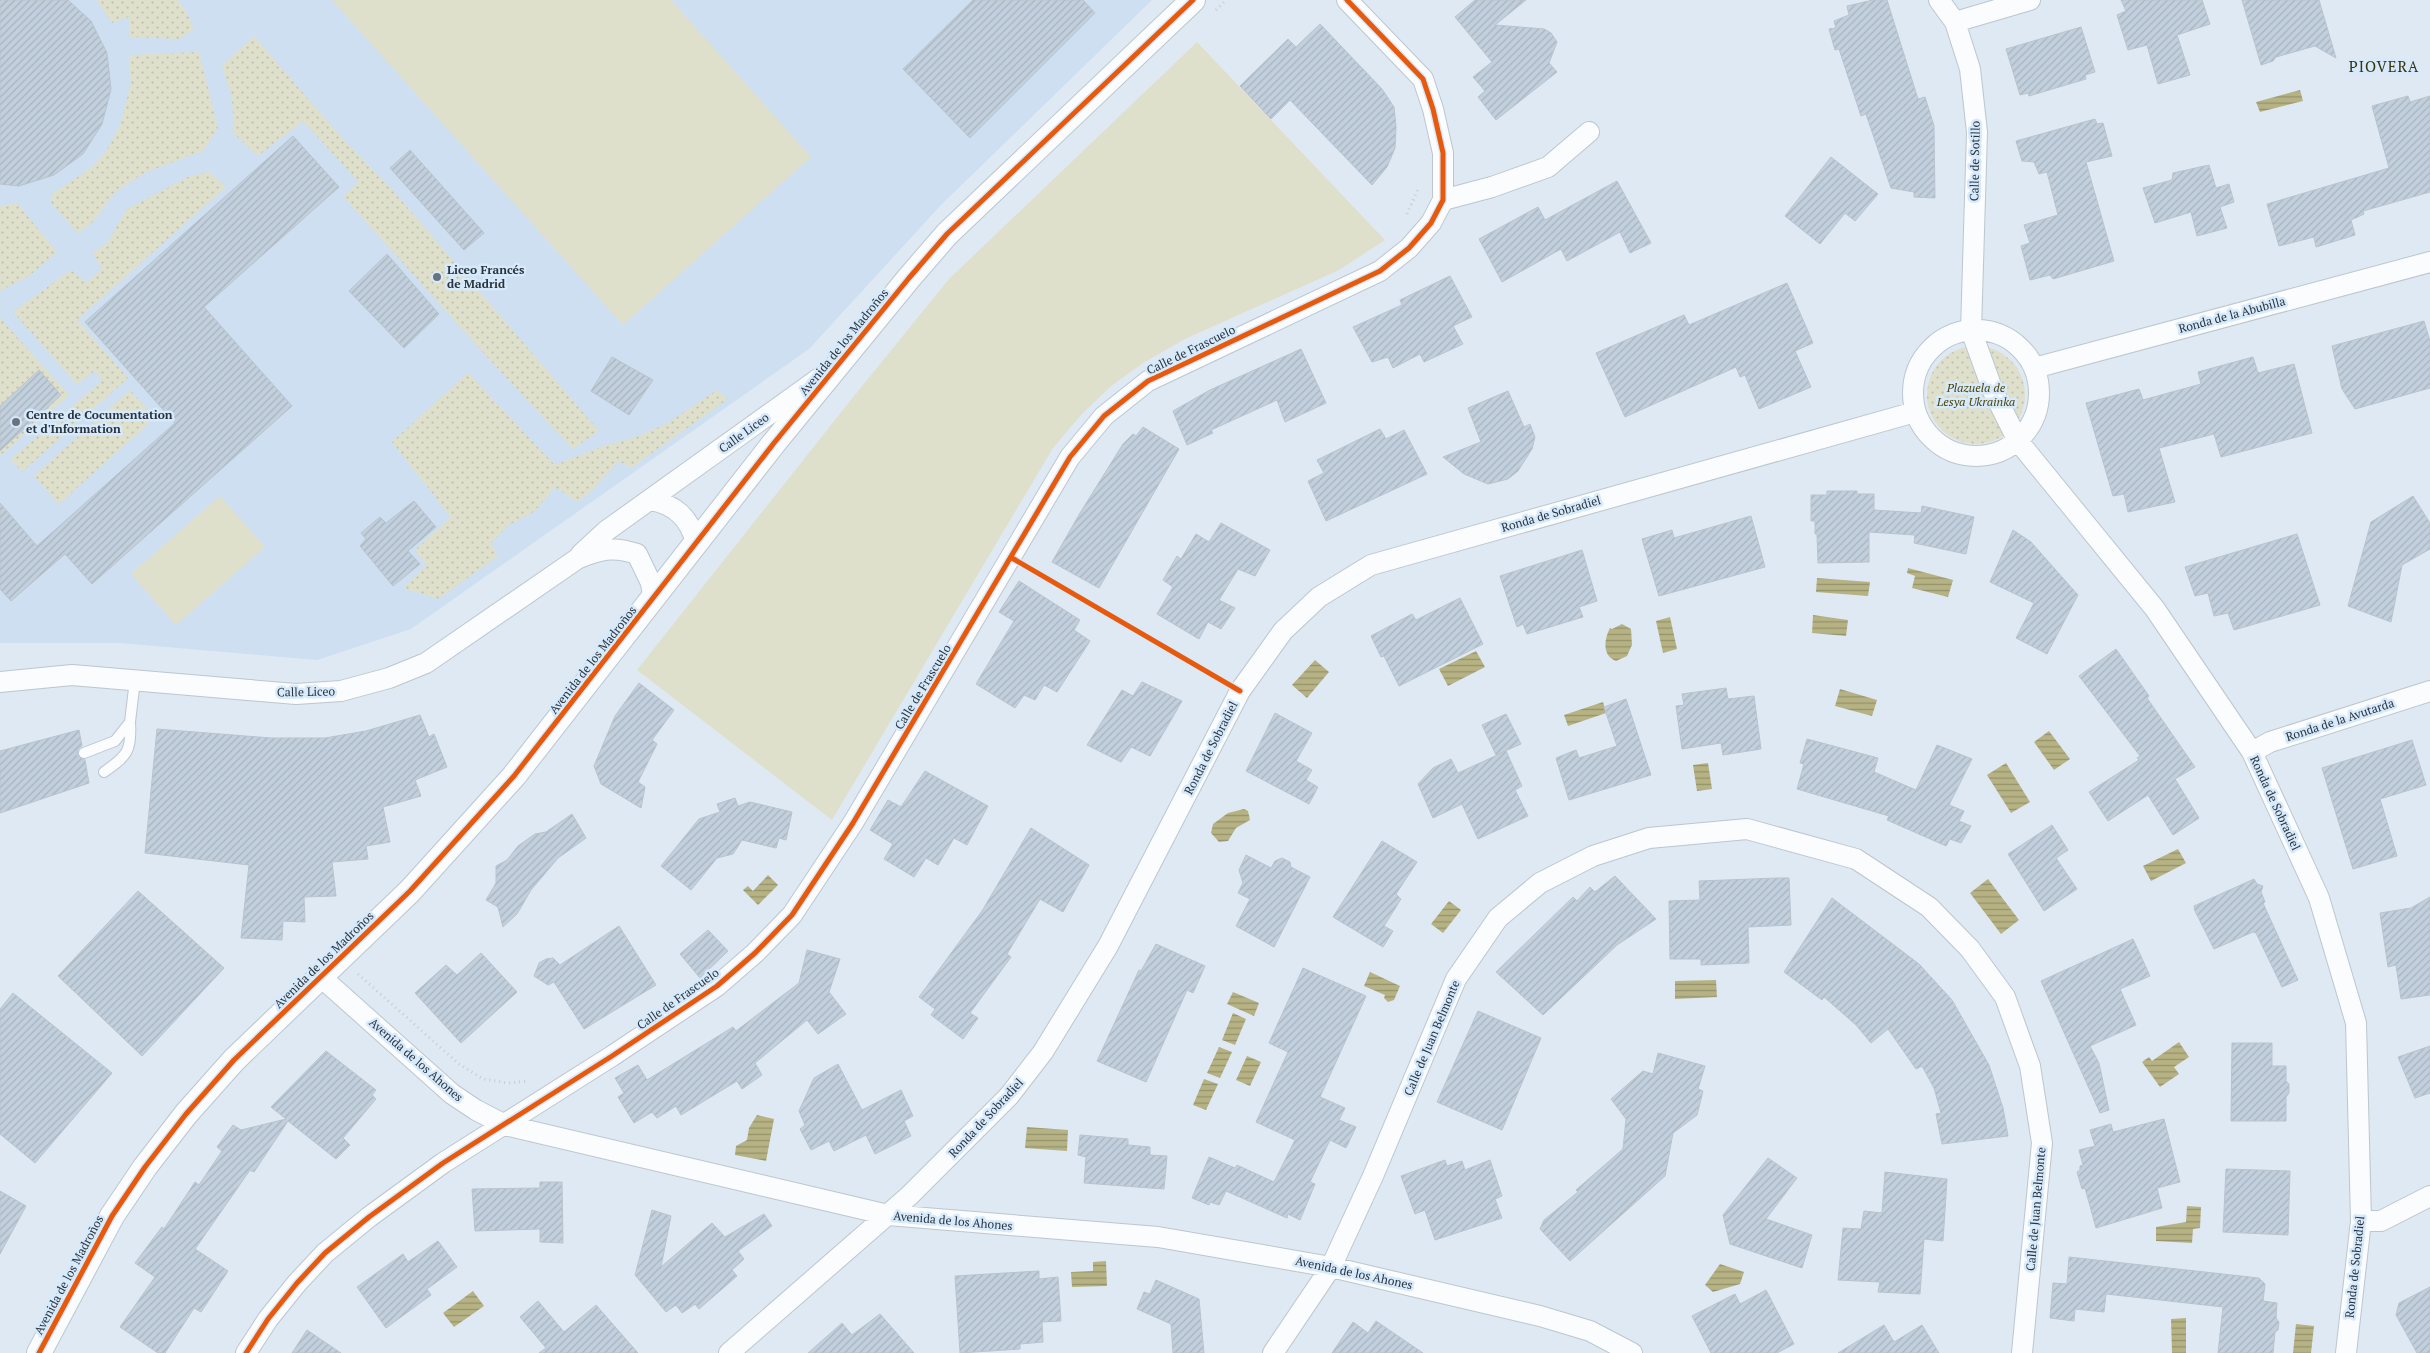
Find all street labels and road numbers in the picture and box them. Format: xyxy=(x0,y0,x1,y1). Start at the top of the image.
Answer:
street label: Calle de Sotillo xyxy=(1966,120,1983,201)
street label: Avenida de los Madroños xyxy=(796,285,891,398)
street label: Ronda de la Abubilla xyxy=(2177,293,2287,336)
street label: Calle de Frascuelo xyxy=(1144,321,1238,377)
street label: Calle Liceo xyxy=(716,409,772,456)
street label: Ronda de Sobradiel xyxy=(1499,492,1603,535)
street label: Avenida de los Madroños xyxy=(546,603,639,717)
street label: Calle de Frascuelo xyxy=(891,641,954,732)
street label: Calle Liceo xyxy=(277,683,336,700)
street label: Ronda de la Avutarda xyxy=(2284,695,2396,744)
street label: Ronda de Sobradiel xyxy=(1181,698,1241,797)
street label: Ronda de Sobradiel xyxy=(2247,753,2304,853)
street label: Avenida de los Madroños xyxy=(271,908,377,1011)
street label: Calle de Frascuelo xyxy=(634,964,722,1032)
street label: Calle de Juan Belmonte xyxy=(1400,978,1463,1098)
street label: Avenida de los Ahones xyxy=(366,1015,466,1105)
street label: Ronda de Sobradiel xyxy=(945,1075,1026,1160)
street label: Calle de Juan Belmonte xyxy=(2023,1146,2048,1272)
street label: Avenida de los Ahones xyxy=(893,1208,1013,1233)
street label: Avenida de los Madroños xyxy=(31,1213,106,1337)
street label: Ronda de Sobradiel xyxy=(2342,1215,2367,1319)
street label: Avenida de los Ahones xyxy=(1294,1253,1414,1292)

